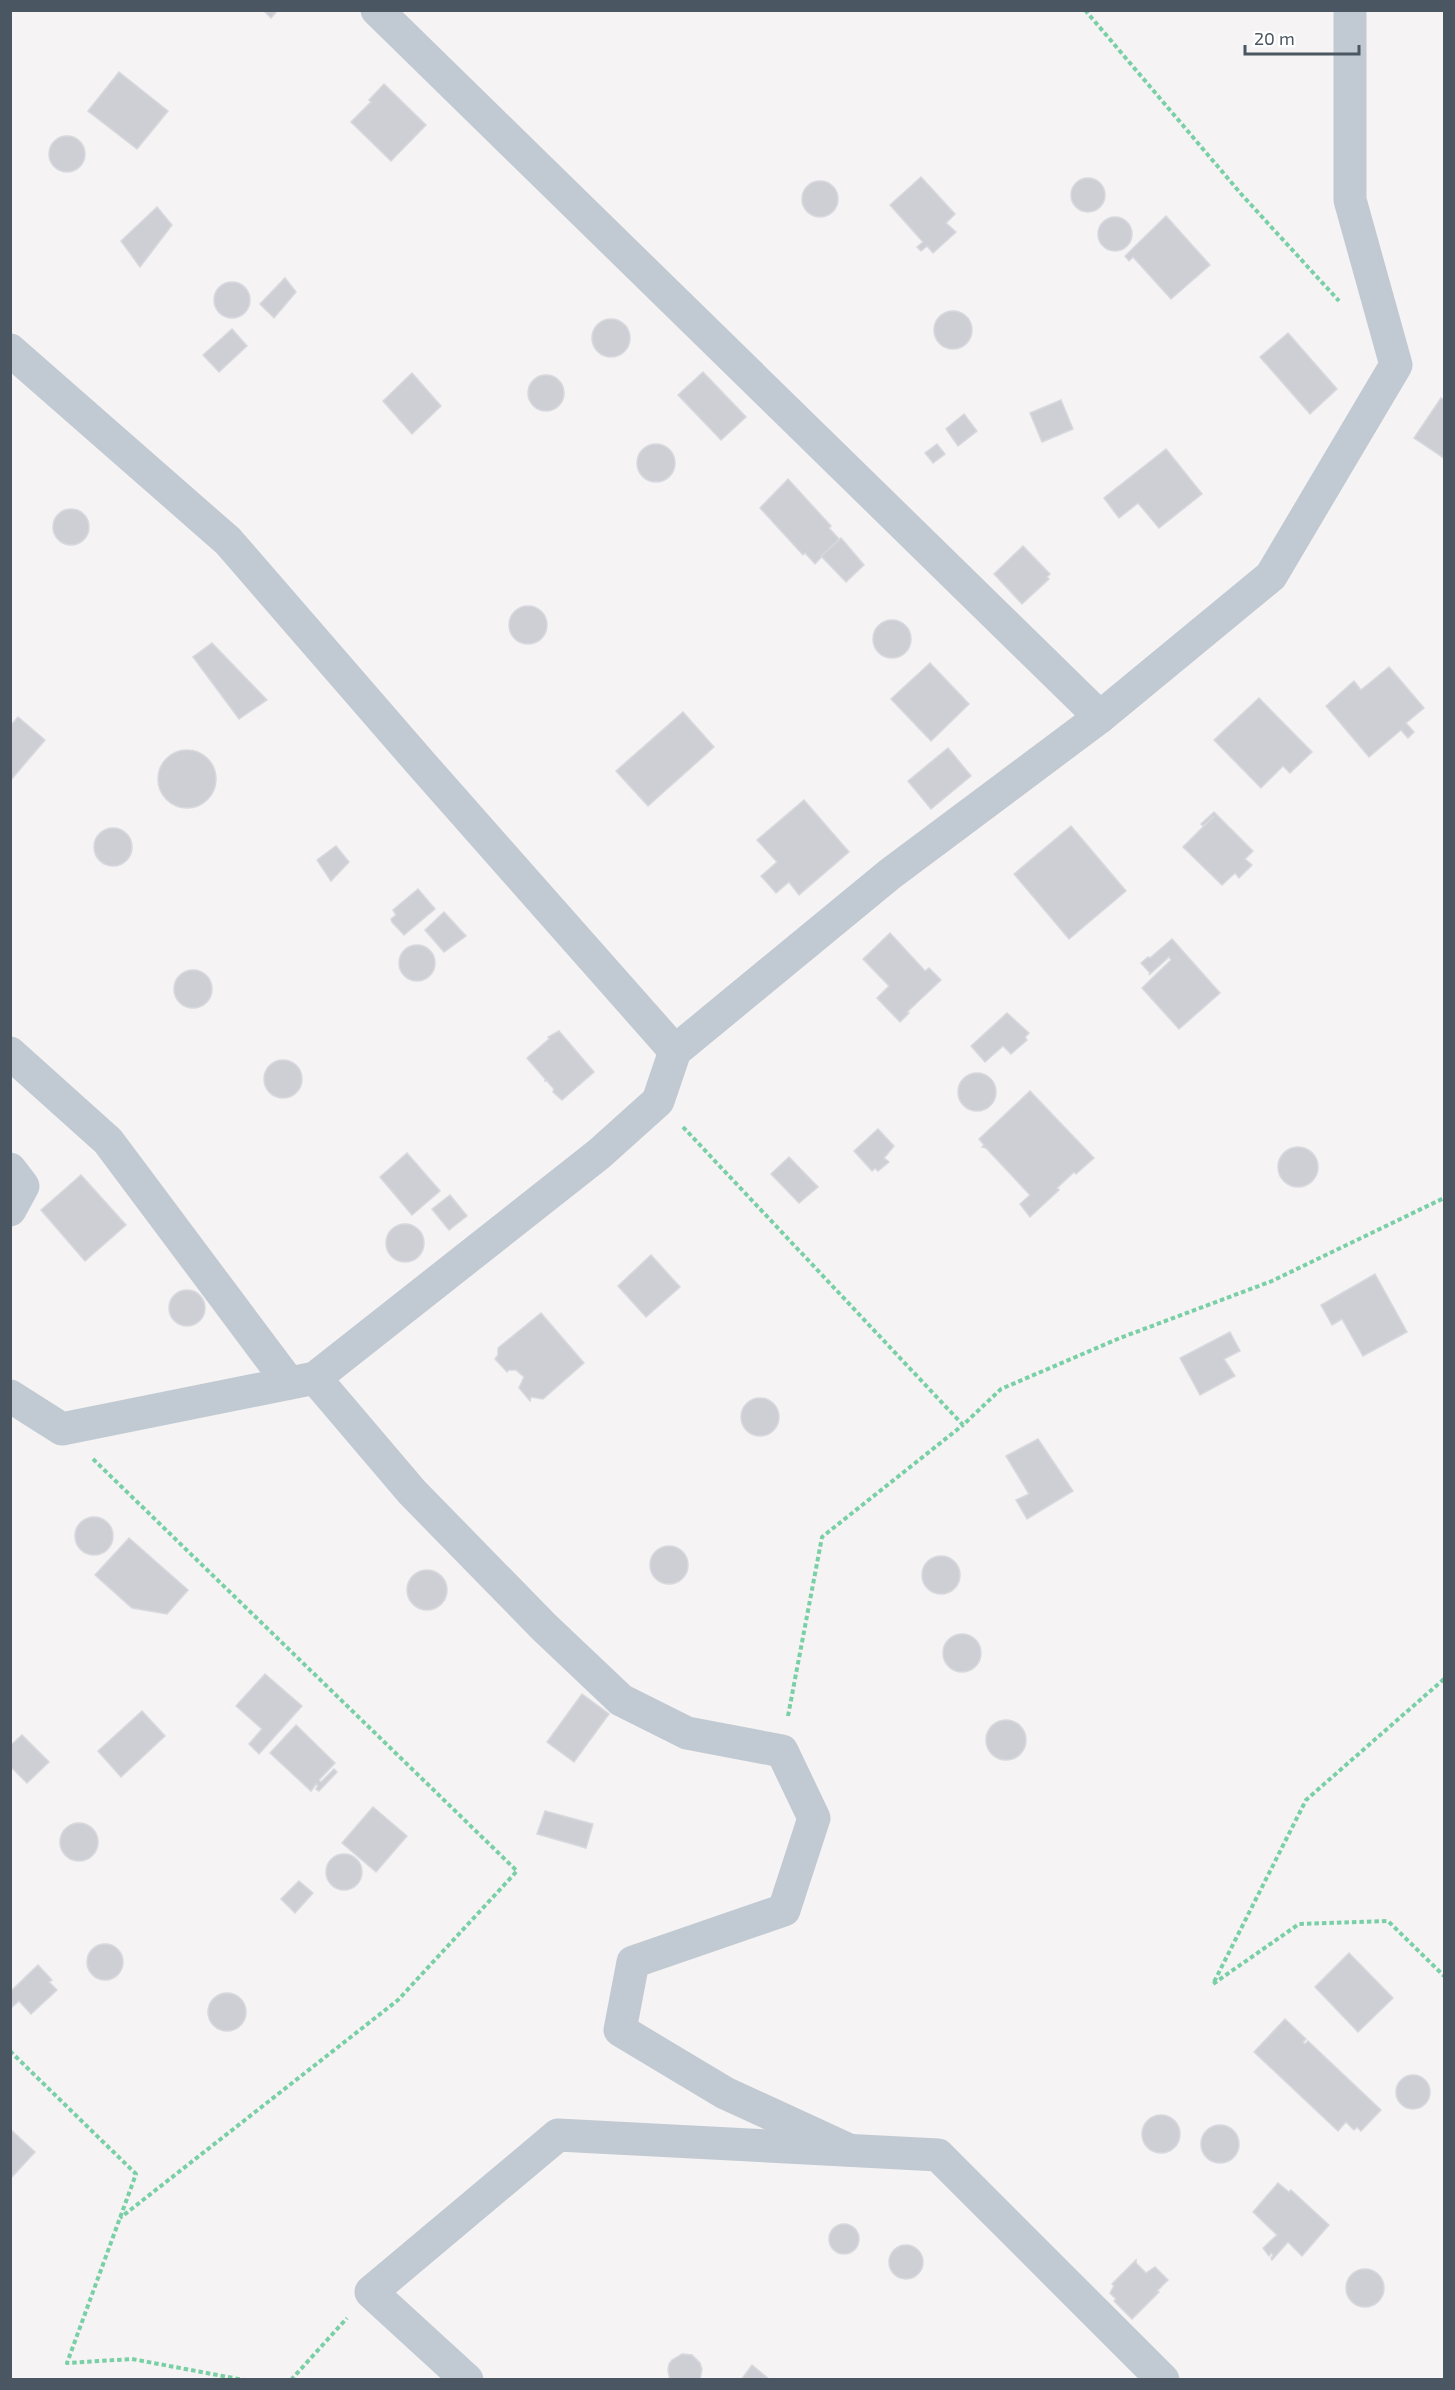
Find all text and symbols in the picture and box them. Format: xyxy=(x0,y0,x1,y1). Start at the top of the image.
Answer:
scale bar xyxy=(1245,18,1359,56)
text: 20 m xyxy=(1254,27,1295,49)

